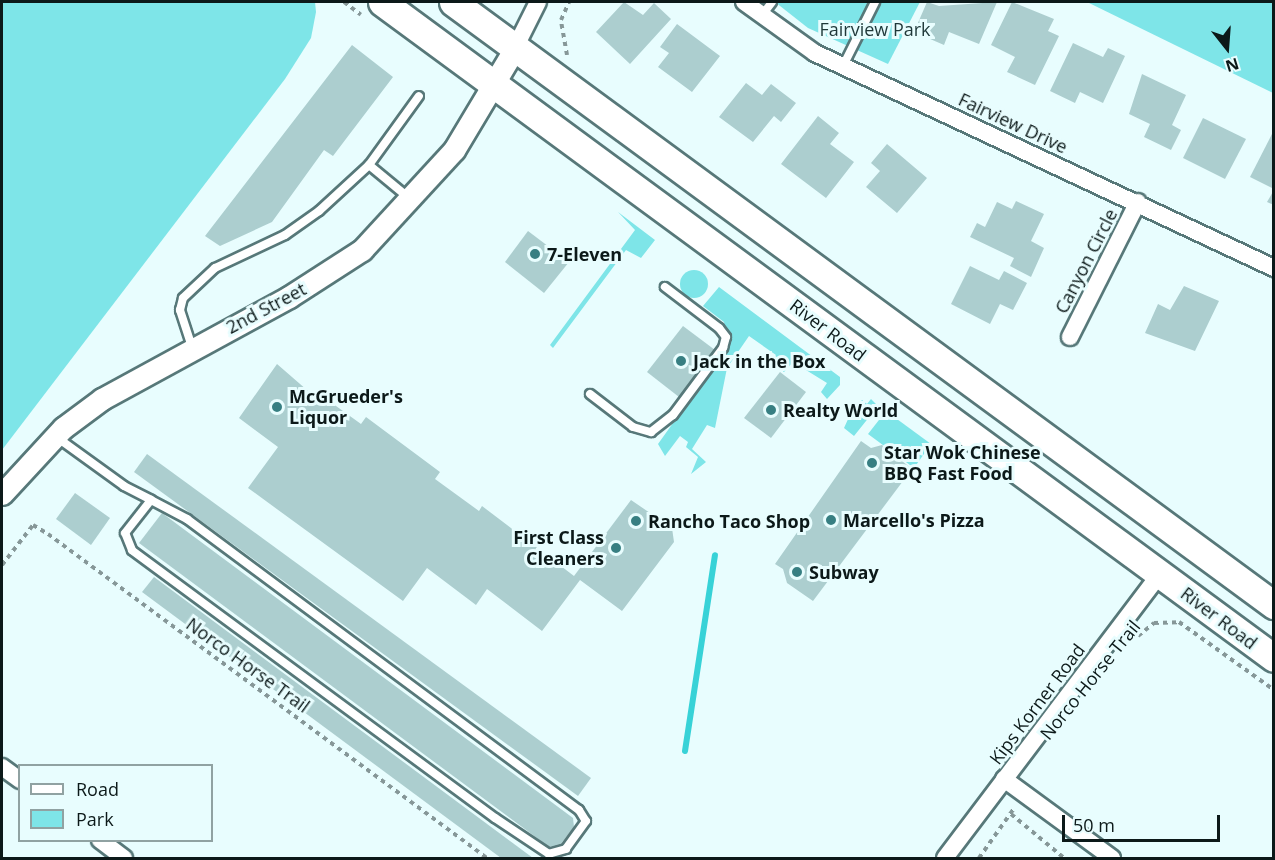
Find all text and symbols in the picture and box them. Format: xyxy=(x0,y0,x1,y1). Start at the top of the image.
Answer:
park label: Fairview Park xyxy=(819,18,931,40)
north arrow xyxy=(1197,18,1257,78)
text: N xyxy=(1223,53,1242,78)
street label: Fairview Drive xyxy=(955,88,1071,158)
street label: Canyon Circle xyxy=(1050,205,1122,317)
place label: 7-Eleven xyxy=(547,243,622,265)
marker: 7-Eleven xyxy=(528,247,542,261)
street label: 2nd Street xyxy=(222,278,310,338)
street label: River Road xyxy=(786,294,870,366)
place label: Jack in the Box xyxy=(693,350,826,372)
marker: Jack in the Box xyxy=(674,354,688,368)
place label: McGrueder's Liquor xyxy=(289,386,403,428)
place label: Realty World xyxy=(783,399,898,421)
marker: McGrueder's Liquor xyxy=(270,400,284,414)
marker: Realty World xyxy=(764,403,778,417)
place label: Star Wok Chinese BBQ Fast Food xyxy=(884,442,1041,484)
marker: Star Wok Chinese BBQ Fast Food xyxy=(865,456,879,470)
place label: Marcello's Pizza xyxy=(843,509,985,531)
place label: Rancho Taco Shop xyxy=(648,510,810,532)
marker: Marcello's Pizza xyxy=(824,513,838,527)
marker: Rancho Taco Shop xyxy=(629,514,643,528)
place label: First Class Cleaners xyxy=(513,527,604,570)
marker: First Class Cleaners xyxy=(609,541,623,555)
place label: Subway xyxy=(809,561,879,583)
marker: Subway xyxy=(790,565,804,579)
street label: River Road xyxy=(1177,582,1261,654)
street label: Norco Horse Trail xyxy=(182,613,314,717)
street label: Norco Horse Trail xyxy=(1035,616,1145,744)
street label: Kips Korner Road xyxy=(985,640,1089,768)
legend xyxy=(18,764,213,842)
text: Road xyxy=(76,777,119,801)
scale bar xyxy=(1065,803,1222,841)
text: Park xyxy=(76,807,114,831)
text: 50 m xyxy=(1073,813,1115,837)

